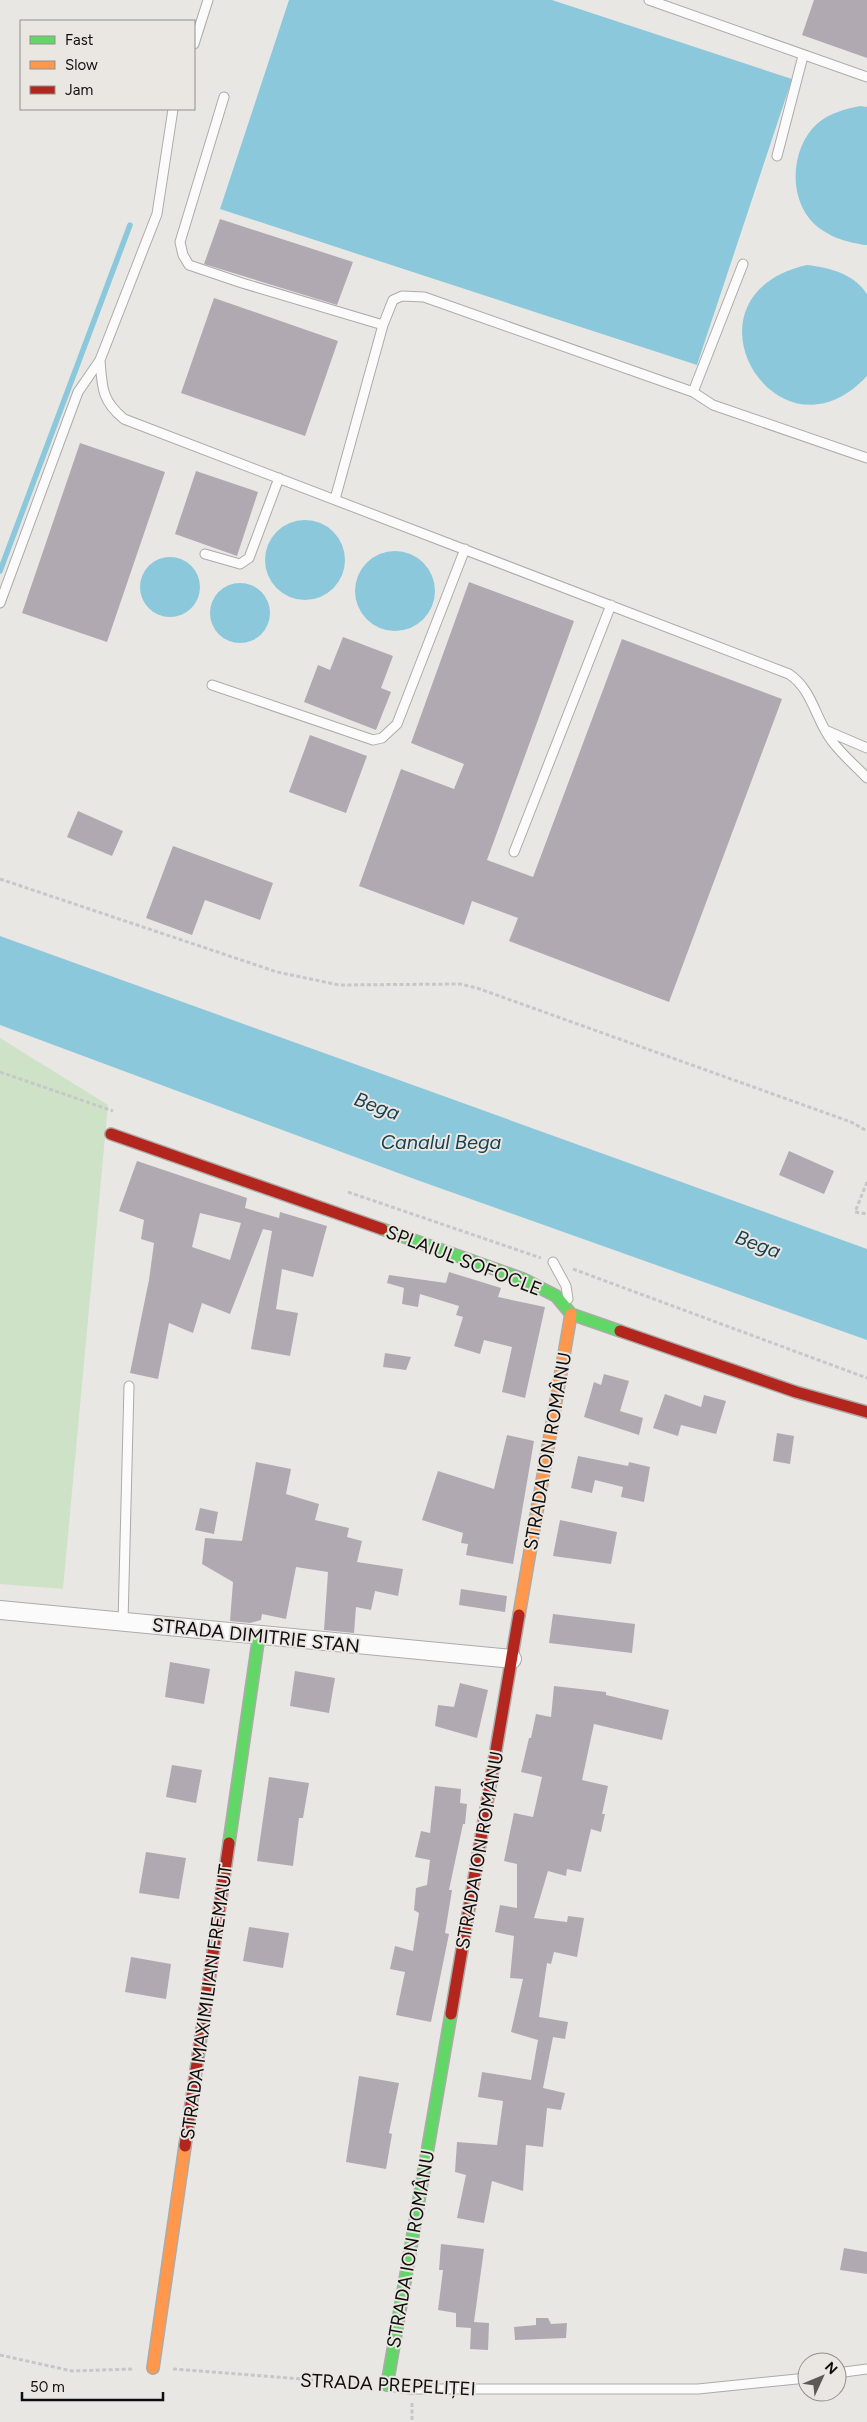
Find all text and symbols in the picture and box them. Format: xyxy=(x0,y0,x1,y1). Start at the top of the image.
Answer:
legend xyxy=(20,20,195,110)
text: Fast xyxy=(65,31,94,49)
text: Slow xyxy=(65,56,98,74)
text: Jam xyxy=(65,81,93,99)
water label: Bega xyxy=(351,1087,403,1125)
water label: Canalul Bega xyxy=(381,1130,502,1154)
street label: SPLAIUL SOFOCLE xyxy=(383,1220,545,1301)
water label: Bega xyxy=(732,1225,784,1263)
street label: STRADA ION ROMÂNU xyxy=(519,1350,576,1552)
street label: STRADA DIMITRIE STAN xyxy=(151,1613,361,1658)
street label: STRADA ION ROMÂNU xyxy=(451,1749,508,1951)
street label: STRADA MAXIMILIAN FREMAUT xyxy=(176,1862,237,2141)
street label: STRADA ION ROMÂNU xyxy=(382,2148,439,2350)
north arrow xyxy=(797,2352,847,2402)
text: N xyxy=(821,2359,841,2378)
street label: STRADA PREPELIȚEI xyxy=(300,2368,476,2401)
scale bar xyxy=(22,2370,164,2402)
text: 50 m xyxy=(30,2378,65,2396)

